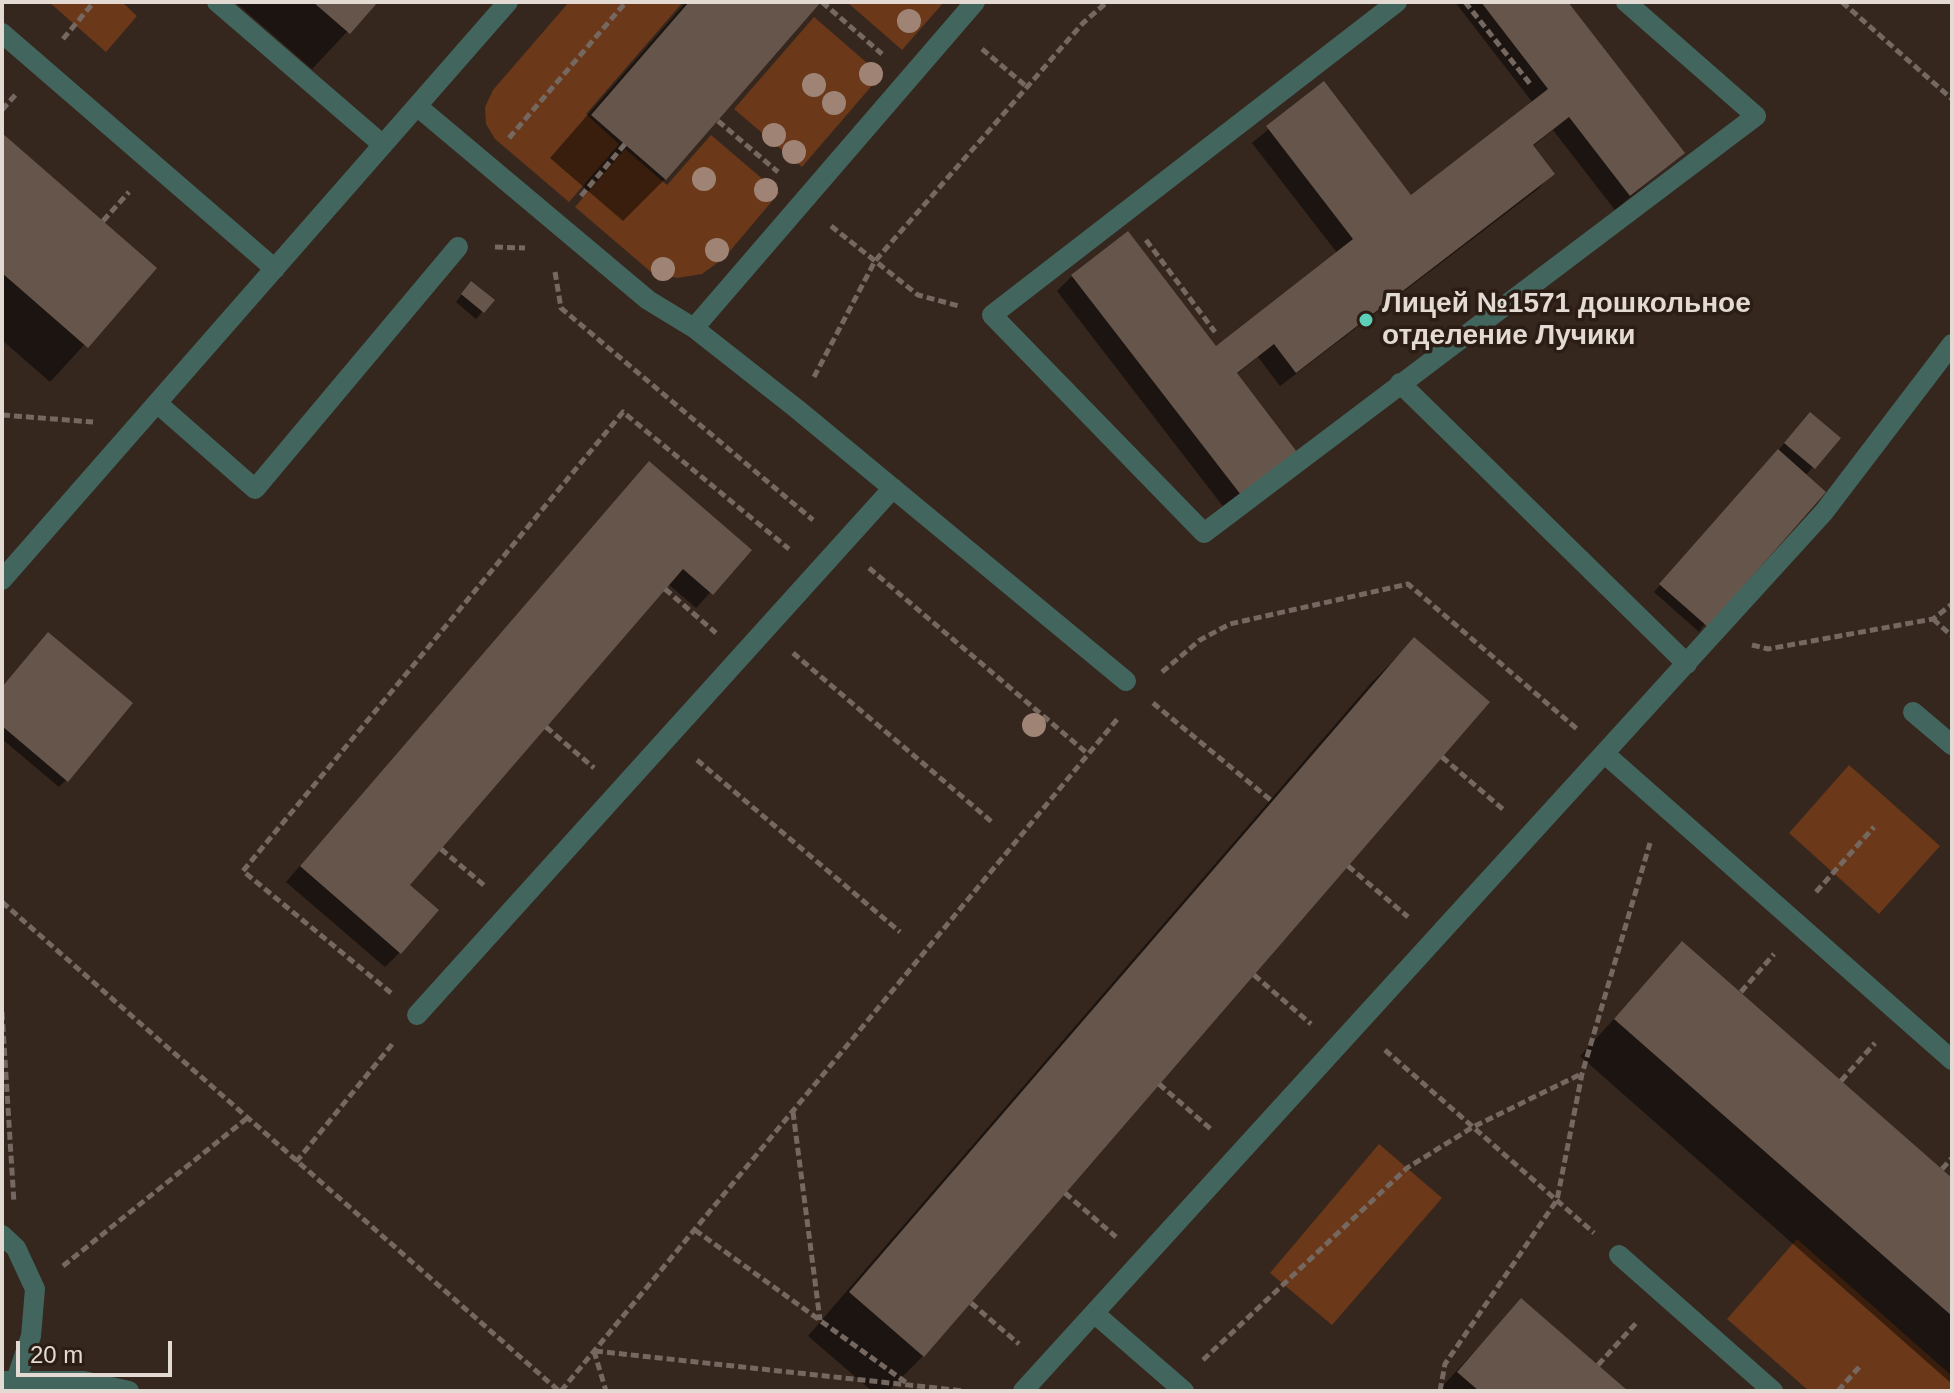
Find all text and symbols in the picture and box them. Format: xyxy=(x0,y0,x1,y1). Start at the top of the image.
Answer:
place label: Лицей №1571 дошкольное отделение Лучики xyxy=(1382,287,1751,353)
marker: Лицей №1571 дошкольное отделение Лучики xyxy=(1357,311,1375,329)
scale bar xyxy=(20,1325,176,1375)
text: 20 m xyxy=(30,1341,83,1368)

